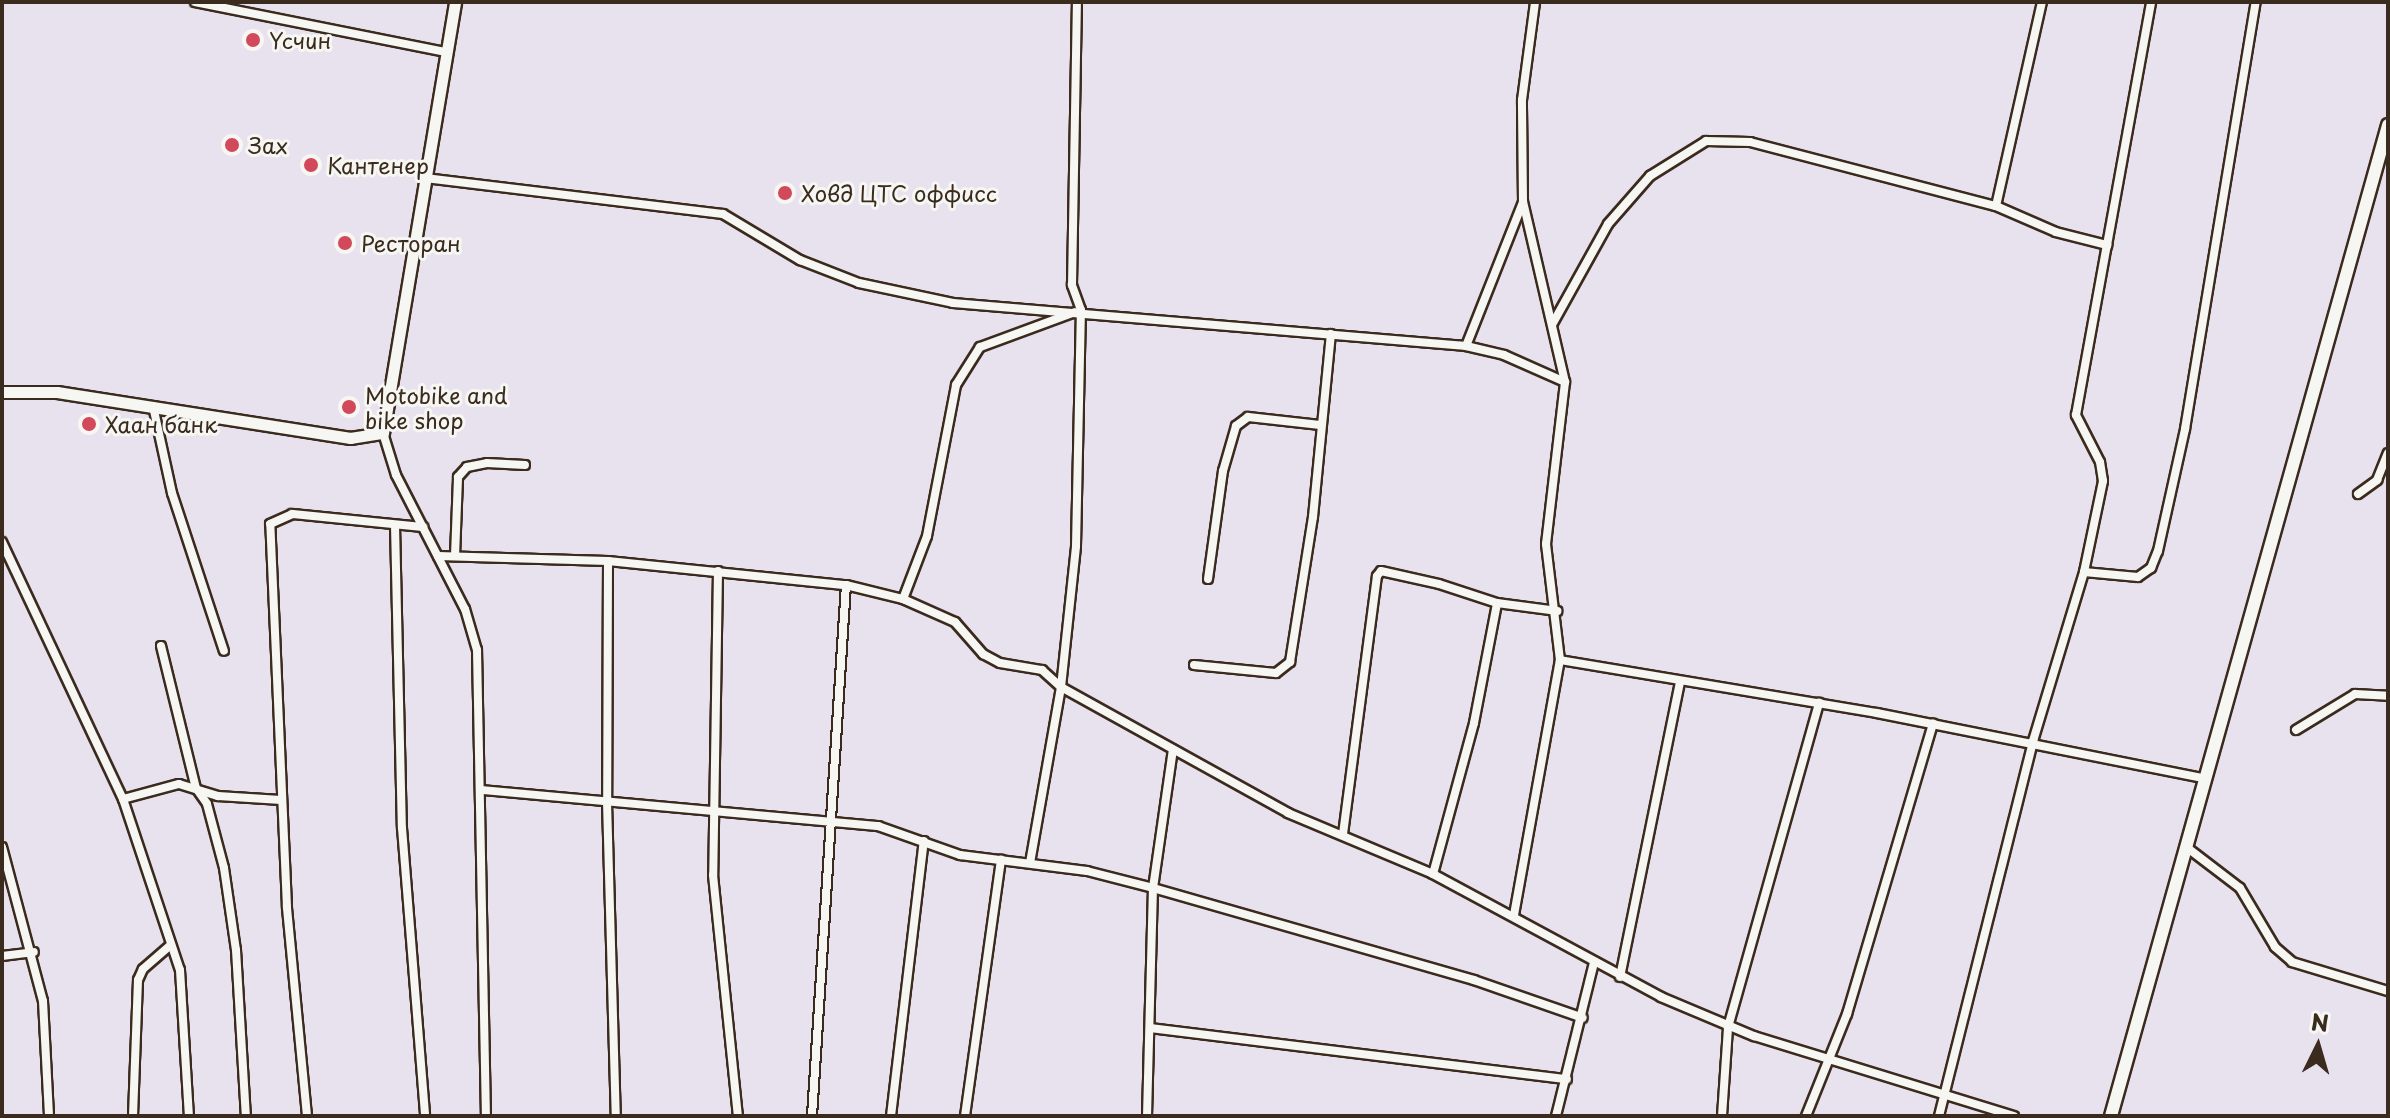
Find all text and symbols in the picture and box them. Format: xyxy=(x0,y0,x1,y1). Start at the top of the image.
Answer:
place label: Үсчин xyxy=(269,27,331,53)
marker: Үсчин xyxy=(244,31,262,49)
place label: Зах xyxy=(248,132,288,158)
marker: Зах xyxy=(223,136,241,154)
place label: Кантенер xyxy=(327,152,429,178)
marker: Кантенер xyxy=(302,156,320,174)
place label: Ховд ЦТС оффисс xyxy=(801,180,999,206)
marker: Ховд ЦТС оффисс xyxy=(776,184,794,202)
place label: Ресторан xyxy=(361,230,461,256)
marker: Ресторан xyxy=(336,234,354,252)
place label: Motobike and bike shop xyxy=(365,381,509,432)
marker: Motobike and bike shop xyxy=(340,398,358,416)
place label: Хаан банк xyxy=(105,411,219,437)
marker: Хаан банк xyxy=(80,415,98,433)
text: N xyxy=(2310,1004,2330,1039)
north arrow xyxy=(2278,1006,2358,1086)

